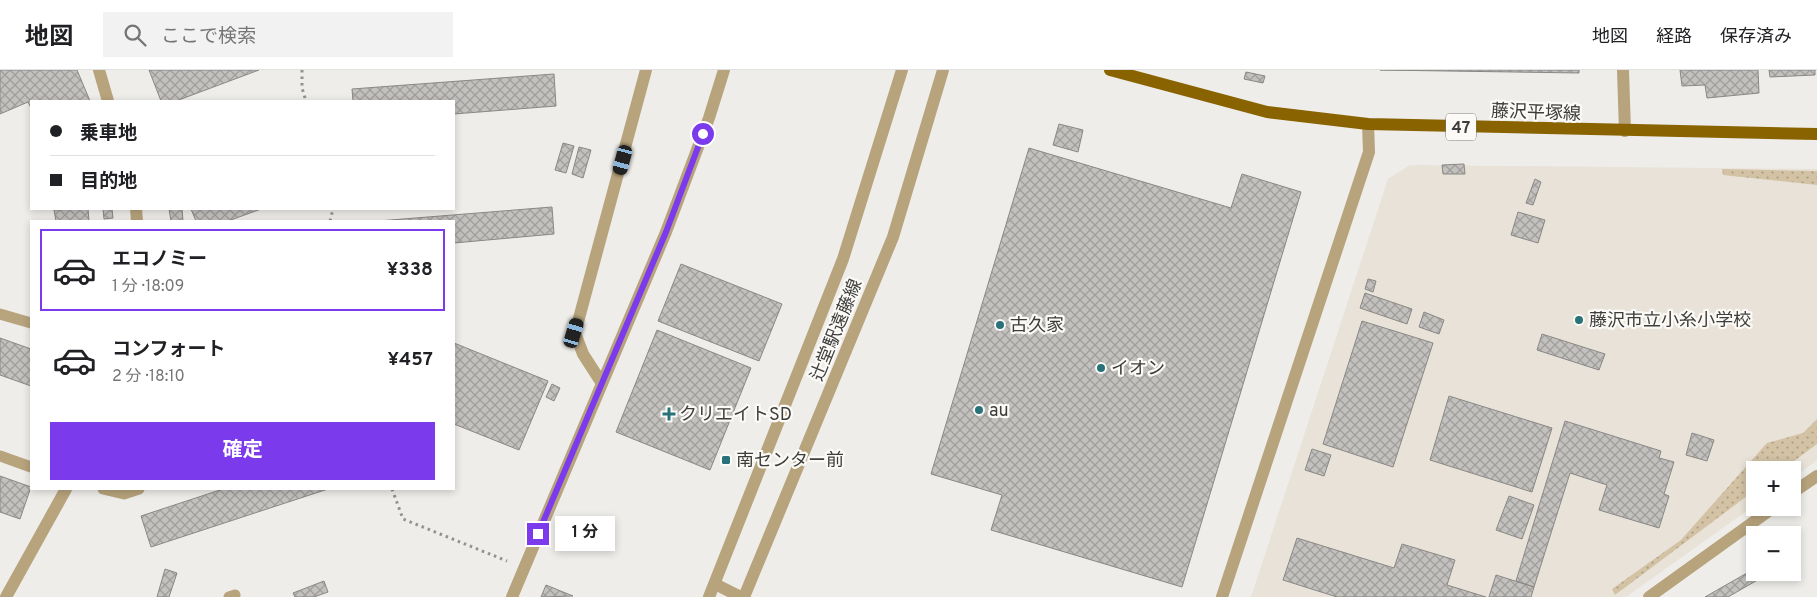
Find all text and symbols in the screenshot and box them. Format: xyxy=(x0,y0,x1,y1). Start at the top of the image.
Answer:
search box xyxy=(103,12,453,57)
icon: search xyxy=(121,21,149,49)
text: 地図 xyxy=(25,23,73,53)
text: ここで検索 xyxy=(161,25,256,49)
text: 地図 xyxy=(1592,26,1628,49)
text: 経路 xyxy=(1656,26,1692,49)
text: 保存済み xyxy=(1720,26,1792,49)
street label: 藤沢平塚線 xyxy=(1491,100,1581,127)
road number: 47 xyxy=(1446,114,1476,140)
text: 乗車地 xyxy=(80,122,137,146)
route start xyxy=(692,123,714,145)
car xyxy=(611,144,634,176)
text: 目的地 xyxy=(80,170,137,194)
icon: car xyxy=(52,248,97,293)
text: エコノミー xyxy=(112,248,207,272)
text: ¥338 xyxy=(387,258,433,282)
street label: 辻堂駅遠藤線 xyxy=(806,276,868,385)
text: 1 分 · 18:09 xyxy=(112,277,184,297)
place label: 藤沢市立小糸小学校 xyxy=(1589,310,1751,333)
marker: 藤沢市立小糸小学校 xyxy=(1573,314,1585,326)
place label: 古久家 xyxy=(1010,315,1064,338)
car xyxy=(562,316,585,350)
marker: 古久家 xyxy=(994,319,1006,331)
icon: car xyxy=(52,338,97,383)
text: コンフォート xyxy=(112,338,225,362)
text: ¥457 xyxy=(387,348,433,372)
place label: イオン xyxy=(1111,358,1165,381)
marker: イオン xyxy=(1095,362,1107,374)
text: 2 分 · 18:10 xyxy=(112,367,185,387)
place label: au xyxy=(989,400,1009,423)
place label: クリエイトSD xyxy=(679,404,792,427)
marker: au xyxy=(973,404,985,416)
marker: クリエイトSD xyxy=(663,408,675,420)
button: 確定 xyxy=(50,422,435,480)
place label: 南センター前 xyxy=(736,450,844,473)
marker: 南センター前 xyxy=(720,454,732,466)
map controls xyxy=(1746,461,1801,581)
button: + xyxy=(1746,461,1801,516)
callout: 1 分 xyxy=(556,516,616,552)
route end xyxy=(527,523,549,545)
text: 1 分 xyxy=(572,523,598,543)
button: − xyxy=(1746,526,1801,581)

